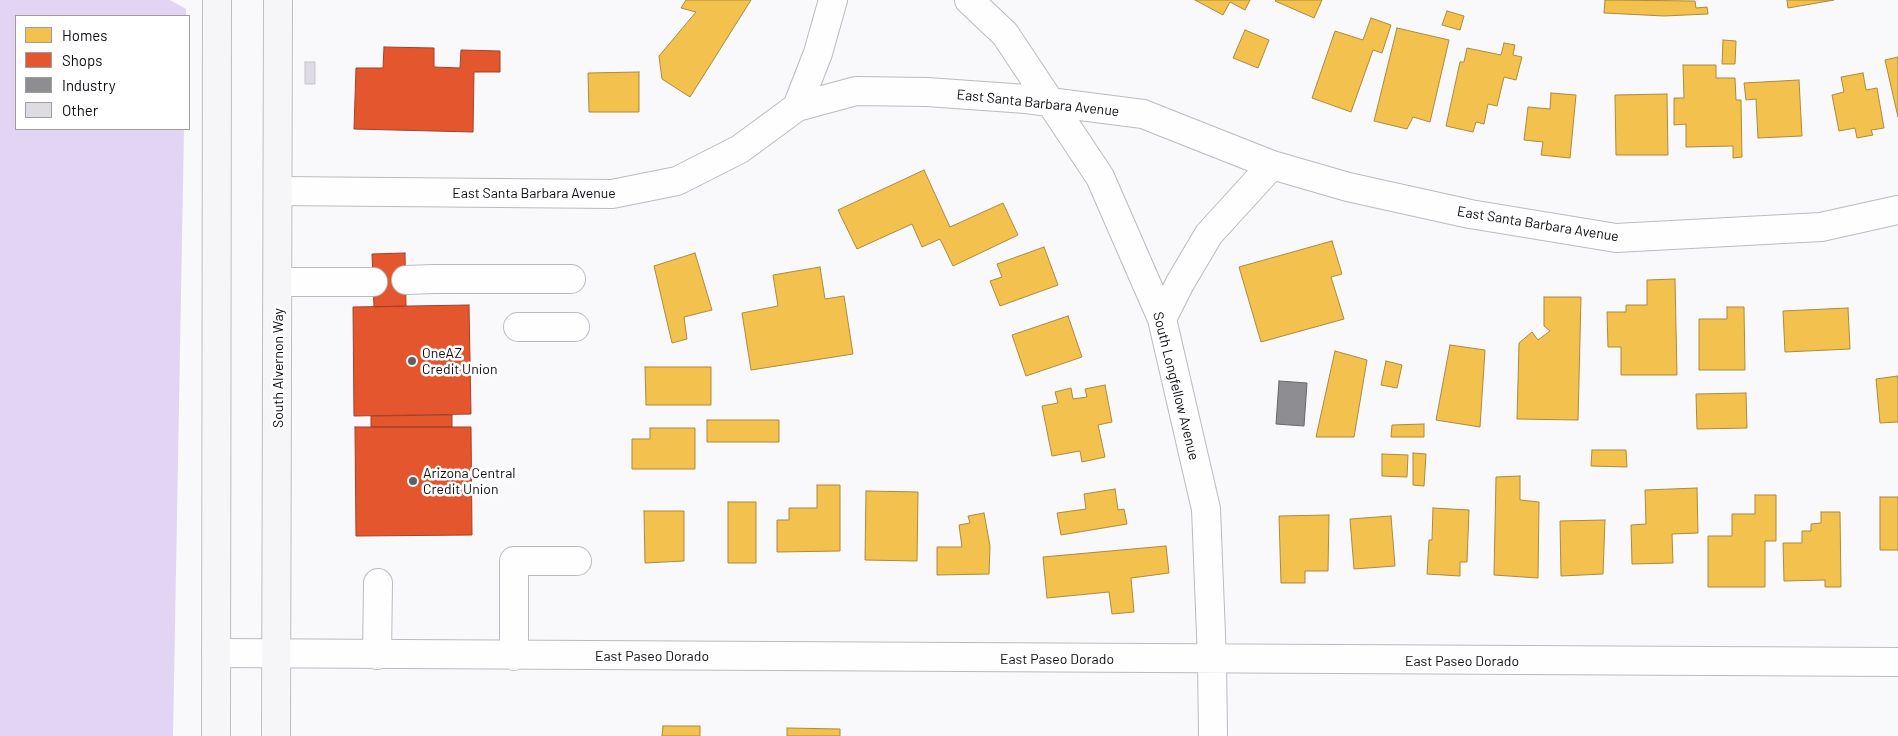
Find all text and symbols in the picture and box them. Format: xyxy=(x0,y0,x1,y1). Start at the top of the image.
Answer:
legend xyxy=(15,15,190,130)
text: Homes xyxy=(62,26,107,44)
text: Shops xyxy=(62,51,102,69)
text: Industry xyxy=(62,76,116,94)
street label: East Santa Barbara Avenue xyxy=(956,86,1120,120)
text: Other xyxy=(62,101,98,119)
street label: East Santa Barbara Avenue xyxy=(452,185,616,201)
street label: East Santa Barbara Avenue xyxy=(1456,203,1620,245)
street label: South Alvernon Way xyxy=(270,308,286,428)
street label: South Longfellow Avenue xyxy=(1149,310,1203,462)
place label: OneAZ Credit Union xyxy=(422,345,497,378)
marker: OneAZ Credit Union xyxy=(406,355,418,367)
place label: Arizona Central Credit Union xyxy=(423,465,516,498)
marker: Arizona Central Credit Union xyxy=(407,475,419,487)
street label: East Paseo Dorado xyxy=(595,648,709,664)
street label: East Paseo Dorado xyxy=(1000,651,1114,667)
street label: East Paseo Dorado xyxy=(1405,653,1519,669)

